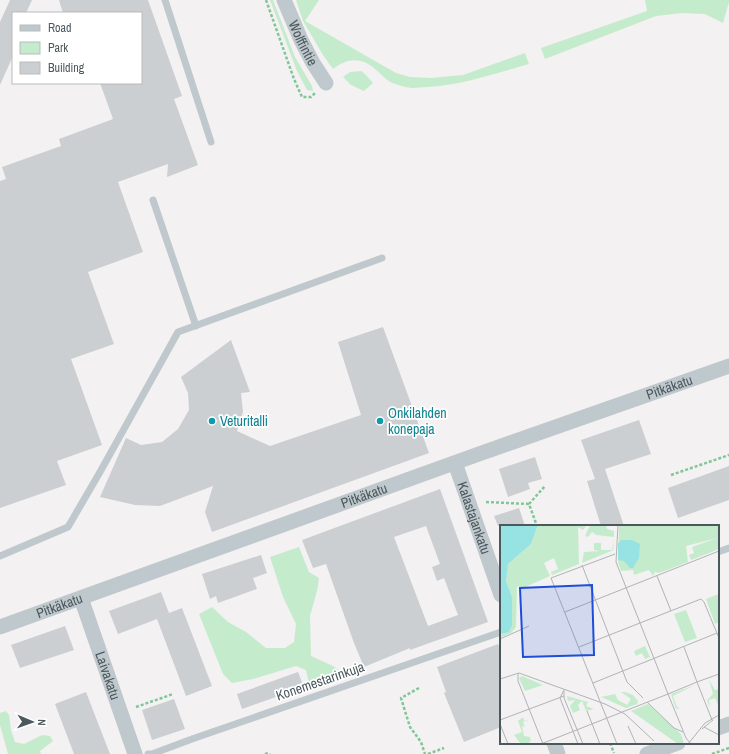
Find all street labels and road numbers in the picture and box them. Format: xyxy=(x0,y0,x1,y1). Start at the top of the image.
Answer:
street label: Wolffintie xyxy=(285,18,322,69)
street label: Pitkäkatu xyxy=(644,371,695,403)
street label: Pitkäkatu xyxy=(338,479,390,512)
street label: Kalastajankatu xyxy=(453,479,495,556)
street label: Pitkäkatu xyxy=(34,589,85,622)
street label: Laivakatu xyxy=(91,649,124,702)
street label: Konemestarinkuja xyxy=(273,657,367,705)

